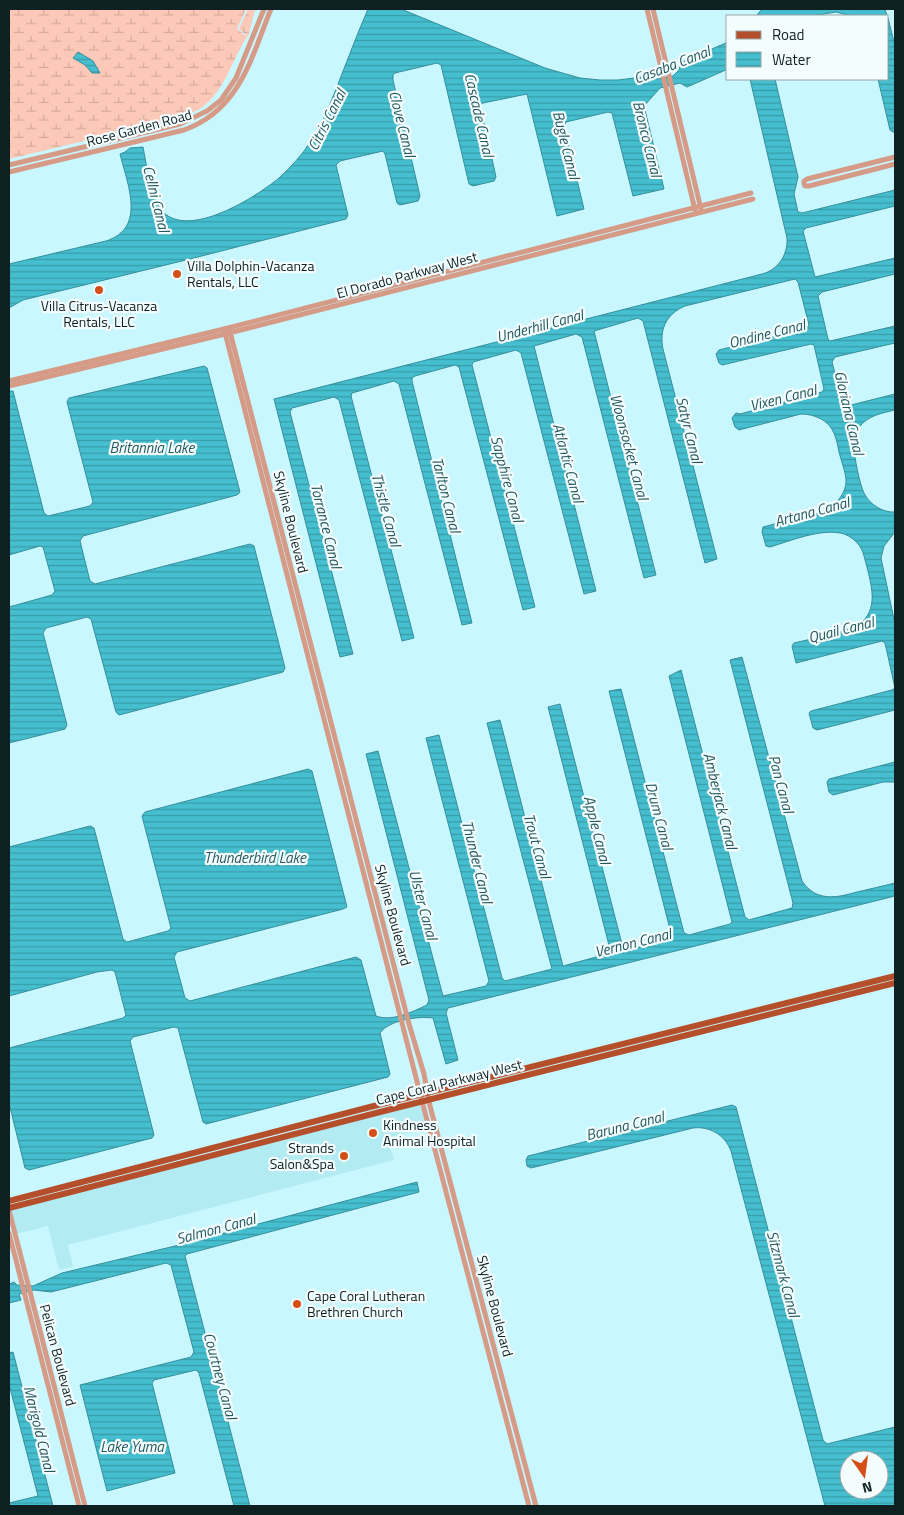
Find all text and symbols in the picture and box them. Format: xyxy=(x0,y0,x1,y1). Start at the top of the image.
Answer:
legend xyxy=(726,15,889,80)
text: Road xyxy=(772,23,804,46)
water label: Casaba Canal xyxy=(630,39,715,90)
text: Water xyxy=(772,48,811,71)
water label: Cascade Canal xyxy=(459,71,501,161)
water label: Citris Canal xyxy=(301,84,353,154)
water label: Clove Canal xyxy=(383,88,422,161)
water label: Bronco Canal xyxy=(627,98,668,181)
street label: Rose Garden Road xyxy=(84,103,194,152)
water label: Bugle Canal xyxy=(547,108,587,183)
water label: Cellni Canal xyxy=(137,163,176,236)
street label: El Dorado Parkway West xyxy=(334,246,480,303)
place label: Villa Dolphin-Vacanza Rentals, LLC xyxy=(187,255,314,292)
marker: Villa Dolphin-Vacanza Rentals, LLC xyxy=(171,268,183,280)
marker: Villa Citrus-Vacanza Rentals, LLC xyxy=(93,284,105,296)
place label: Villa Citrus-Vacanza Rentals, LLC xyxy=(41,295,157,332)
water label: Underhill Canal xyxy=(494,302,587,348)
water label: Ondine Canal xyxy=(726,312,809,354)
water label: Gloriana Canal xyxy=(829,368,871,459)
water label: Vixen Canal xyxy=(747,378,820,417)
water label: Woonsocket Canal xyxy=(604,391,655,504)
water label: Satyr Canal xyxy=(670,394,709,467)
water label: Atlantic Canal xyxy=(547,421,591,507)
water label: Sapphire Canal xyxy=(485,433,530,526)
water label: Britannia Lake xyxy=(110,436,195,459)
water label: Tarlton Canal xyxy=(426,455,467,537)
street label: Skyline Boulevard xyxy=(269,469,314,575)
water label: Thistle Canal xyxy=(366,470,408,551)
water label: Torrance Canal xyxy=(305,481,349,573)
water label: Artana Canal xyxy=(772,490,854,533)
water label: Quail Canal xyxy=(806,610,878,649)
water label: Amberjack Canal xyxy=(697,750,744,853)
water label: Pan Canal xyxy=(763,752,801,817)
water label: Drum Canal xyxy=(639,779,680,854)
water label: Apple Canal xyxy=(578,793,618,868)
water label: Trout Canal xyxy=(518,811,558,883)
water label: Thunder Canal xyxy=(456,818,499,908)
water label: Thunderbird Lake xyxy=(204,846,307,869)
street label: Skyline Boulevard xyxy=(370,862,417,968)
water label: Ulster Canal xyxy=(403,867,444,944)
water label: Vernon Canal xyxy=(592,921,675,963)
street label: Cape Coral Parkway West xyxy=(374,1053,524,1110)
water label: Baruna Canal xyxy=(583,1104,668,1146)
place label: Kindness Animal Hospital xyxy=(383,1114,476,1151)
marker: Kindness Animal Hospital xyxy=(367,1127,379,1139)
place label: Strands Salon&Spa xyxy=(270,1137,334,1174)
marker: Strands Salon&Spa xyxy=(338,1150,350,1162)
water label: Salmon Canal xyxy=(174,1206,260,1250)
water label: Sitzmark Canal xyxy=(761,1228,807,1321)
street label: Skyline Boulevard xyxy=(472,1253,519,1359)
place label: Cape Coral Lutheran Brethren Church xyxy=(307,1285,425,1322)
marker: Cape Coral Lutheran Brethren Church xyxy=(291,1298,303,1310)
street label: Pelican Boulevard xyxy=(35,1302,82,1408)
water label: Courtney Canal xyxy=(198,1330,244,1424)
water label: Marigold Canal xyxy=(18,1383,62,1476)
water label: Lake Yuma xyxy=(100,1435,165,1458)
north arrow xyxy=(839,1450,889,1500)
text: N xyxy=(860,1477,875,1499)

